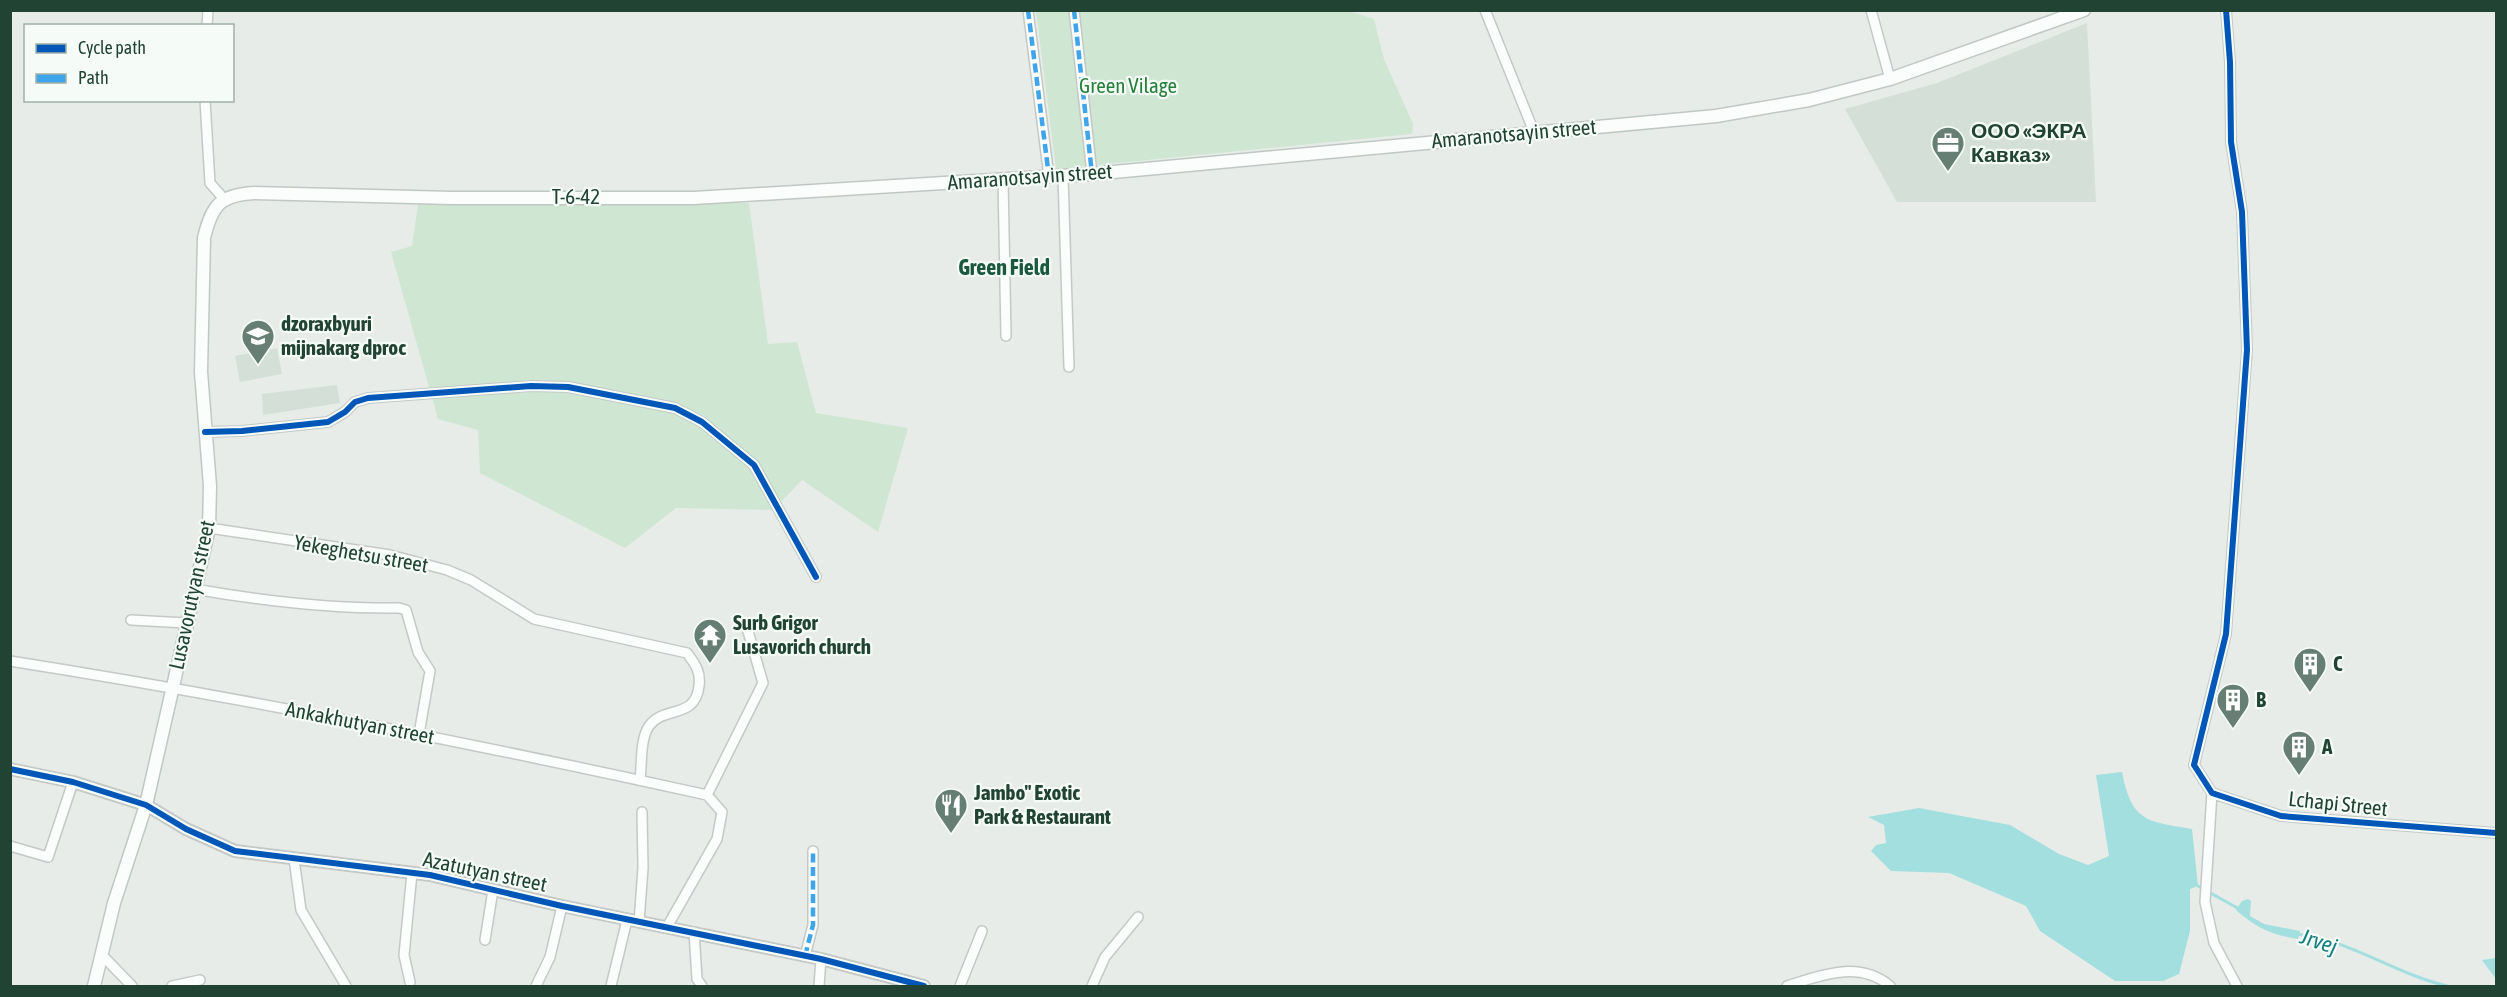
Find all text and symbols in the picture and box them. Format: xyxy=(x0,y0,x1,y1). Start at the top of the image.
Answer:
legend xyxy=(24,24,234,102)
text: Cycle path xyxy=(78,37,146,58)
text: Path xyxy=(78,67,109,88)
park label: Green Vilage xyxy=(1079,73,1177,97)
street label: Amaranotsayin street xyxy=(1431,114,1597,152)
place label: ООО «ЭКРА Кавказ» xyxy=(1971,118,2087,166)
office icon: ООО «ЭКРА Кавказ» xyxy=(1930,125,1966,172)
street label: Amaranotsayin street xyxy=(947,158,1113,194)
street label: T-6-42 xyxy=(552,184,600,208)
district label: Green Field xyxy=(958,254,1050,280)
place label: dzoraxbyuri mijnakarg dproc xyxy=(281,311,406,359)
school or university icon: dzoraxbyuri mijnakarg dproc xyxy=(240,318,276,365)
street label: Lusavorutyan street xyxy=(163,518,219,672)
street label: Yekeghetsu street xyxy=(292,529,430,577)
place label: Surb Grigor Lusavorich church xyxy=(733,610,871,658)
temple icon: Surb Grigor Lusavorich church xyxy=(692,617,728,664)
building icon: C xyxy=(2292,646,2328,693)
place label: C xyxy=(2333,651,2343,675)
building icon: B xyxy=(2215,682,2251,729)
place label: B xyxy=(2256,687,2266,711)
street label: Ankakhutyan street xyxy=(284,696,437,748)
building icon: A xyxy=(2281,729,2317,776)
place label: A xyxy=(2321,734,2333,758)
place label: Jambo" Exotic Park & Restaurant xyxy=(973,780,1111,828)
street label: Lchapi Street xyxy=(2287,786,2389,820)
restaurant icon: Jambo" Exotic Park & Restaurant xyxy=(933,787,969,834)
street label: Azatutyan street xyxy=(421,846,549,896)
water label: Jrvej xyxy=(2296,923,2341,959)

